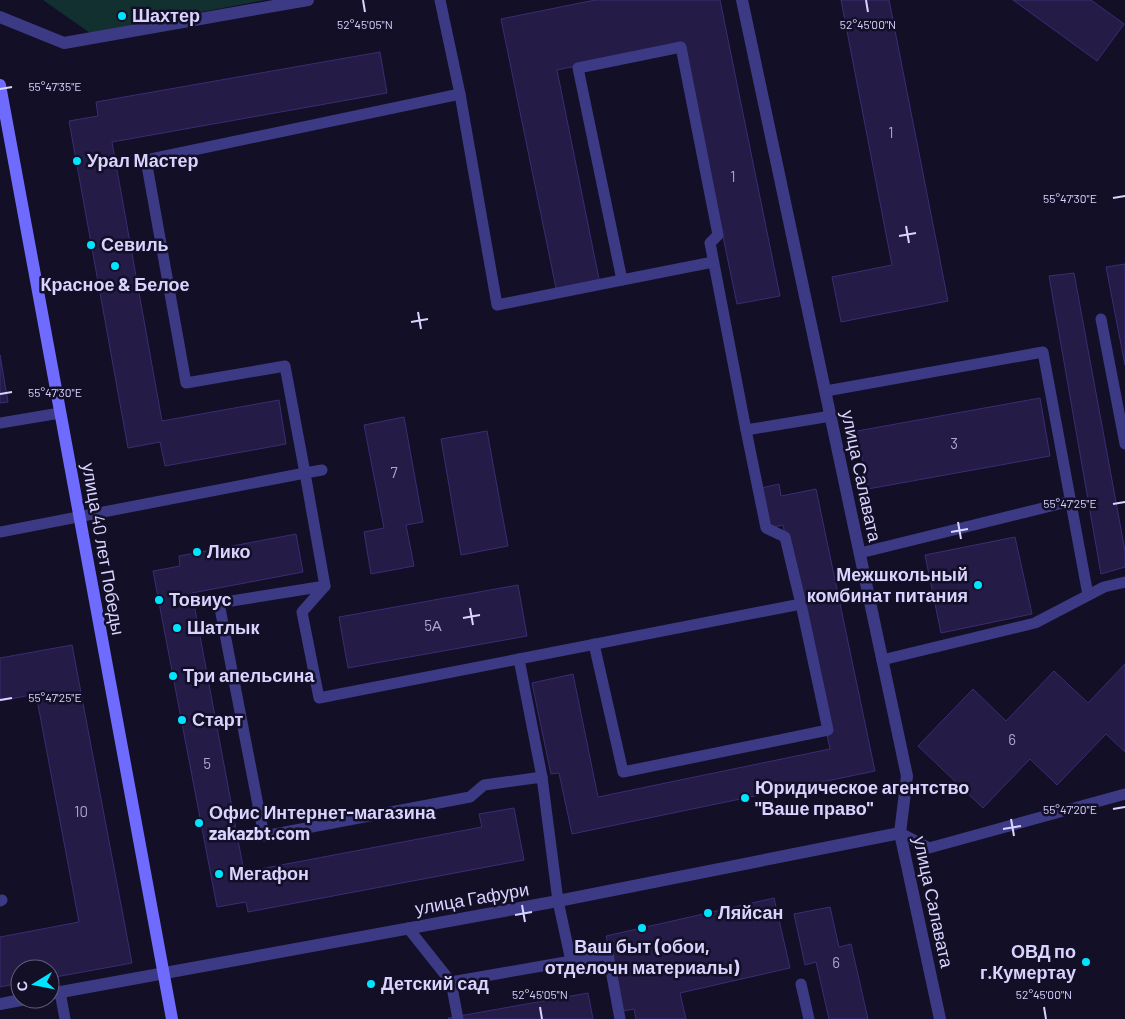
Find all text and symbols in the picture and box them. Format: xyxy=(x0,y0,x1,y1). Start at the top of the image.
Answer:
place label: Шахтер xyxy=(132,4,200,26)
marker: Шахтер xyxy=(116,10,128,22)
text: 52°45'05"N xyxy=(337,17,393,31)
text: 52°45'00"N xyxy=(840,17,896,31)
text: 55°47'35"E xyxy=(28,79,82,93)
house number: 1 xyxy=(888,123,894,141)
place label: Урал Мастер xyxy=(87,149,199,171)
marker: Урал Мастер xyxy=(71,155,83,167)
house number: 1 xyxy=(730,167,736,185)
text: 55°47'30"E xyxy=(1043,191,1097,205)
place label: Севиль xyxy=(101,233,169,255)
marker: Севиль xyxy=(85,239,97,251)
marker: Красное & Белое xyxy=(109,260,121,272)
place label: Красное & Белое xyxy=(41,273,189,295)
text: 55°47'30"E xyxy=(28,385,82,399)
street label: улица Салавата xyxy=(837,408,887,544)
house number: 3 xyxy=(950,434,958,452)
street label: улица 40 лет Победы xyxy=(78,461,130,637)
house number: 7 xyxy=(390,463,398,481)
text: 55°47'25"E xyxy=(1043,496,1097,510)
place label: Лико xyxy=(207,540,250,562)
marker: Лико xyxy=(191,546,203,558)
place label: Межшкольный комбинат питания xyxy=(807,563,968,606)
marker: Межшкольный комбинат питания xyxy=(972,579,984,591)
place label: Товиус xyxy=(169,588,232,610)
marker: Товиус xyxy=(153,594,165,606)
place label: Шатлык xyxy=(187,616,260,638)
house number: 5А xyxy=(424,616,442,634)
marker: Шатлык xyxy=(171,622,183,634)
place label: Три апельсина xyxy=(183,664,315,686)
marker: Три апельсина xyxy=(167,670,179,682)
text: 55°47'25"E xyxy=(28,690,82,704)
place label: Старт xyxy=(192,708,244,730)
marker: Старт xyxy=(176,714,188,726)
house number: 6 xyxy=(1008,730,1016,748)
house number: 5 xyxy=(203,754,211,772)
place label: Юридическое агентство "Ваше право" xyxy=(755,776,969,819)
marker: Юридическое агентство "Ваше право" xyxy=(739,792,751,804)
place label: Офис Интернет-магазина zakazbt.com xyxy=(209,801,437,844)
house number: 10 xyxy=(74,802,88,820)
text: 55°47'20"E xyxy=(1043,802,1097,816)
marker: Офис Интернет-магазина zakazbt.com xyxy=(193,817,205,829)
street label: улица Салавата xyxy=(909,834,959,970)
place label: Мегафон xyxy=(229,862,309,884)
marker: Мегафон xyxy=(213,868,225,880)
street label: улица Гафури xyxy=(413,877,531,919)
place label: Ляйсан xyxy=(718,901,783,923)
marker: Ляйсан xyxy=(702,907,714,919)
marker: Ваш быт (обои, отделочн материалы) xyxy=(636,922,648,934)
place label: Ваш быт (обои, отделочн материалы) xyxy=(545,935,740,978)
place label: ОВД по г.Кумертау xyxy=(980,940,1076,983)
house number: 6 xyxy=(832,953,840,971)
marker: ОВД по г.Кумертау xyxy=(1080,956,1092,968)
north arrow xyxy=(10,959,60,1009)
place label: Детский сад xyxy=(381,972,489,994)
marker: Детский сад xyxy=(365,978,377,990)
text: С xyxy=(12,980,31,993)
text: 52°45'05"N xyxy=(512,987,568,1001)
text: 52°45'00"N xyxy=(1016,987,1072,1001)

